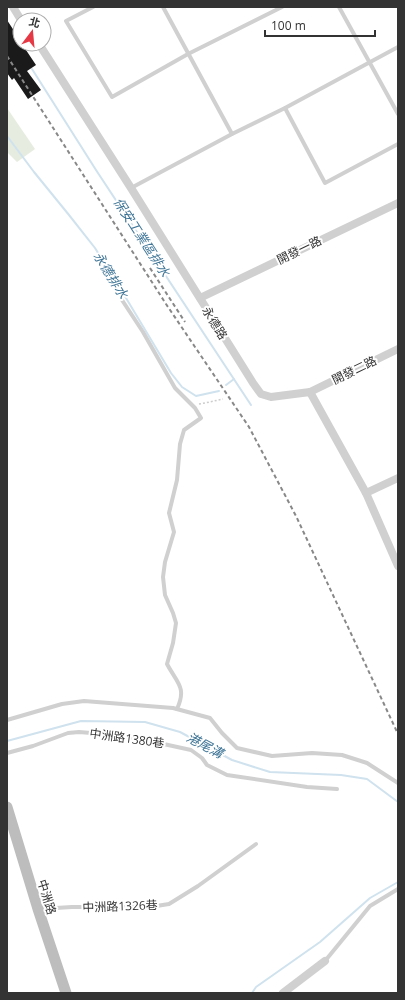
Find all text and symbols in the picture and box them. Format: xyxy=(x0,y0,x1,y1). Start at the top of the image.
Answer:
north arrow xyxy=(12,12,52,52)
scale bar xyxy=(265,12,375,38)
text: 北 xyxy=(28,13,42,31)
text: 100 m xyxy=(271,17,306,34)
water label: 保安工業區排水 xyxy=(110,194,175,281)
street label: 開發一路 xyxy=(274,232,324,268)
water label: 永德排水 xyxy=(90,248,133,303)
street label: 永德路 xyxy=(198,303,232,343)
street label: 開發二路 xyxy=(329,352,379,388)
street label: 中洲路1380巷 xyxy=(88,724,166,752)
water label: 港尾溝 xyxy=(184,728,228,763)
street label: 中洲路 xyxy=(34,877,60,917)
street label: 中洲路1326巷 xyxy=(82,896,158,916)

